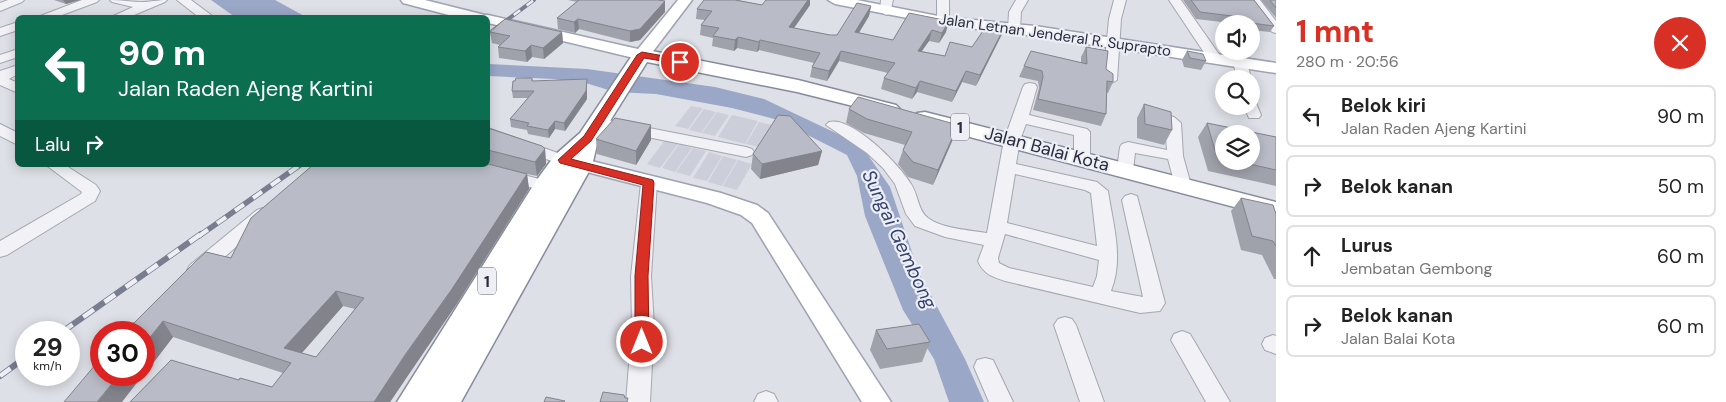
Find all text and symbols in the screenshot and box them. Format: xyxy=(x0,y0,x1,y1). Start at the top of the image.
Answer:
street label: Jalan Letnan Jenderal R. Suprapto xyxy=(938,9,1173,61)
text: 1 mnt xyxy=(1296,12,1374,51)
map controls xyxy=(1215,15,1260,170)
button: sound xyxy=(1215,15,1260,60)
button: close xyxy=(1654,17,1706,69)
text: 90 m xyxy=(118,30,206,76)
icon: left xyxy=(35,35,100,100)
pin xyxy=(659,41,701,83)
icon: arrive xyxy=(666,48,694,76)
text: 280 m · 20:56 xyxy=(1296,51,1399,72)
button: search xyxy=(1215,70,1260,115)
text: Jalan Raden Ajeng Kartini xyxy=(118,74,373,103)
text: Belok kiri xyxy=(1341,93,1426,118)
icon: left xyxy=(1298,102,1326,130)
text: 90 m xyxy=(1657,104,1704,129)
road number: 1 xyxy=(951,114,969,140)
text: Jalan Raden Ajeng Kartini xyxy=(1341,118,1527,139)
street label: Jalan Balai Kota xyxy=(982,121,1112,177)
button: layers xyxy=(1215,125,1260,170)
icon: right xyxy=(80,130,108,158)
text: Lalu xyxy=(35,132,70,157)
water label: Sungai Gembong xyxy=(856,166,943,313)
icon: right xyxy=(1298,172,1326,200)
text: Belok kanan xyxy=(1341,174,1453,199)
text: 50 m xyxy=(1657,174,1704,199)
text: Lurus xyxy=(1341,233,1393,258)
icon: ahead xyxy=(1298,242,1326,270)
text: 60 m xyxy=(1657,244,1704,269)
text: Jembatan Gembong xyxy=(1341,258,1492,279)
road number: 1 xyxy=(478,268,496,294)
text: Belok kanan xyxy=(1341,303,1453,328)
icon: right xyxy=(1298,312,1326,340)
text: 60 m xyxy=(1657,314,1704,339)
position arrow xyxy=(615,315,667,367)
speed limit sign: 30 xyxy=(90,321,155,386)
text: Jalan Balai Kota xyxy=(1341,328,1455,349)
text: 29 xyxy=(32,331,63,364)
text: km/h xyxy=(33,358,62,374)

